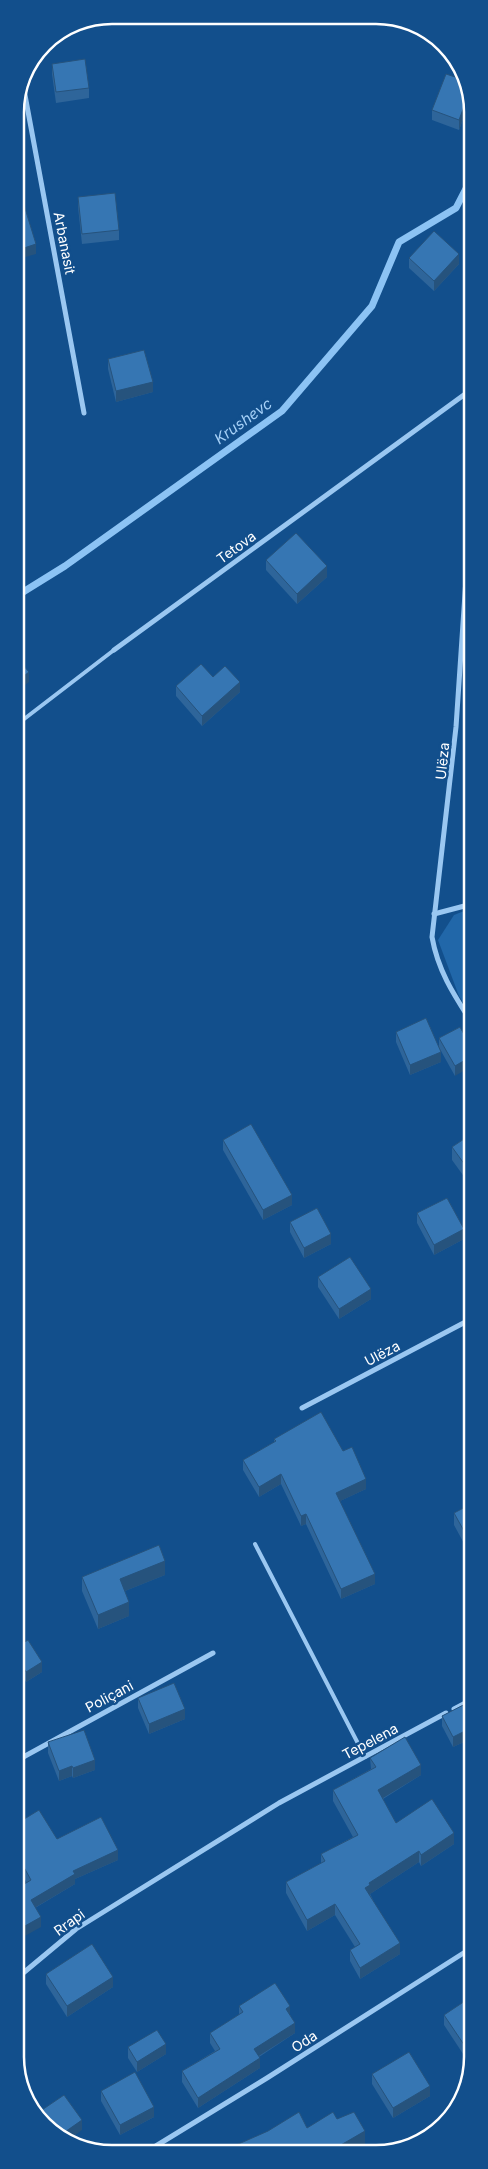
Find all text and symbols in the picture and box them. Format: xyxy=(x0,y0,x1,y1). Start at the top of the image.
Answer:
street label: Arbanasit xyxy=(51,210,79,276)
water label: Krushevc xyxy=(211,394,276,448)
street label: Tetova xyxy=(213,527,259,567)
street label: Ulëza xyxy=(432,742,452,780)
street label: Ulëza xyxy=(362,1337,402,1369)
street label: Poliçani xyxy=(82,1676,136,1716)
street label: Tepelena xyxy=(339,1719,401,1763)
street label: Rrapi xyxy=(50,1905,88,1939)
street label: Oda xyxy=(288,2026,320,2056)

